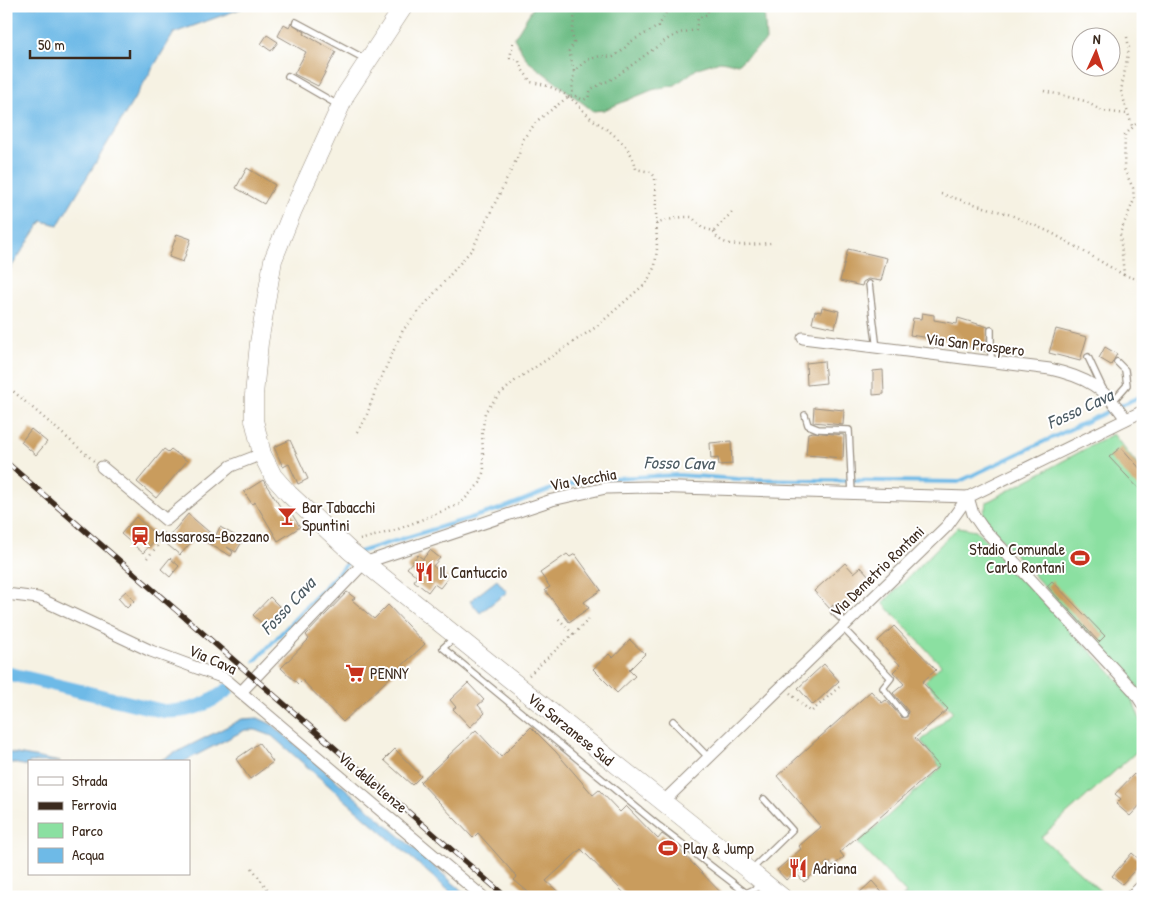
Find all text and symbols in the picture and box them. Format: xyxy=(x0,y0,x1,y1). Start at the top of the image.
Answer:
scale bar xyxy=(30,28,130,60)
north arrow xyxy=(1072,28,1122,78)
text: N xyxy=(1092,29,1101,48)
text: 50 m xyxy=(38,34,65,55)
street label: Via San Prospero xyxy=(924,327,1026,361)
water label: Fosso Cava xyxy=(1043,382,1119,435)
water label: Fosso Cava xyxy=(644,449,716,476)
street label: Via Vecchia xyxy=(548,462,618,496)
place label: Bar Tabacchi Spuntini xyxy=(302,496,376,536)
bar icon: Bar Tabacchi Spuntini xyxy=(276,505,298,527)
street label: Via Demetrio Rontani xyxy=(825,520,929,622)
station icon: Massarosa-Bozzano xyxy=(129,525,151,547)
place label: Massarosa-Bozzano xyxy=(155,525,270,547)
place label: Stadio Comunale Carlo Rontani xyxy=(969,538,1066,578)
sports icon: Stadio Comunale Carlo Rontani xyxy=(1069,547,1091,569)
restaurant icon: Il Cantuccio xyxy=(413,561,435,583)
place label: Il Cantuccio xyxy=(439,561,508,583)
water label: Fosso Cava xyxy=(254,570,322,640)
street label: Via Cava xyxy=(186,639,240,679)
supermarket icon: PENNY xyxy=(344,662,366,684)
place label: PENNY xyxy=(370,662,409,684)
street label: Via Sarzanese Sud xyxy=(523,687,619,771)
street label: Via delle Lenze xyxy=(333,746,413,818)
legend xyxy=(28,760,190,876)
text: Strada xyxy=(72,770,108,791)
text: Ferrovia xyxy=(71,794,117,815)
text: Parco xyxy=(72,820,103,841)
sports icon: Play & Jump xyxy=(657,837,679,859)
place label: Play & Jump xyxy=(683,837,754,859)
text: Acqua xyxy=(72,844,104,865)
restaurant icon: Adriana xyxy=(787,857,809,879)
place label: Adriana xyxy=(813,857,857,879)

